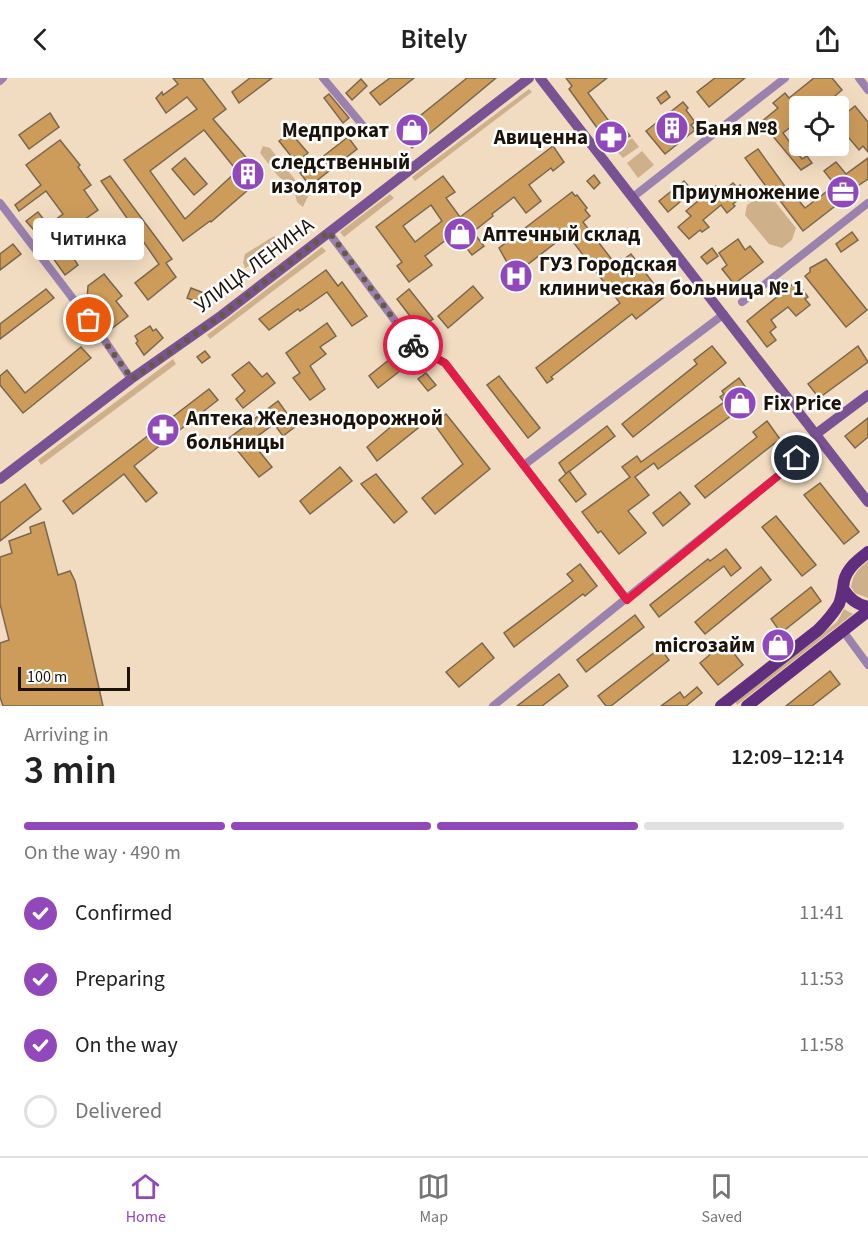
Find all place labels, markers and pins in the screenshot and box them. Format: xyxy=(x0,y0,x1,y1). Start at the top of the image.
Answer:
building icon: Баня №8 xyxy=(654,110,690,146)
shop icon: Медпрокат xyxy=(394,112,430,148)
place label: Баня №8 xyxy=(695,113,778,143)
place label: Медпрокат xyxy=(282,115,389,145)
pharmacy icon: Авиценна xyxy=(593,119,629,155)
place label: Авиценна xyxy=(493,122,588,152)
place label: следственный изолятор xyxy=(271,147,410,201)
building icon: следственный изолятор xyxy=(230,156,266,192)
office icon: Приумножение xyxy=(825,174,861,210)
place label: Приумножение xyxy=(671,177,820,207)
shop icon: Аптечный склад xyxy=(442,216,478,252)
callout: Читинка xyxy=(34,218,144,260)
place label: Аптечный склад xyxy=(482,219,641,249)
place label: ГУЗ Городская клиническая больница № 1 xyxy=(539,249,804,303)
hospital icon: ГУЗ Городская клиническая больница № 1 xyxy=(498,258,534,294)
pin xyxy=(63,294,114,345)
shop icon: Fix Price xyxy=(722,385,758,421)
place label: Fix Price xyxy=(763,388,842,418)
place label: Аптека Железнодорожной больницы xyxy=(185,403,443,457)
pharmacy icon: Аптека Железнодорожной больницы xyxy=(145,412,181,448)
pin xyxy=(771,432,822,483)
shop icon: microзайм xyxy=(760,627,796,663)
place label: microзайм xyxy=(654,630,755,660)

